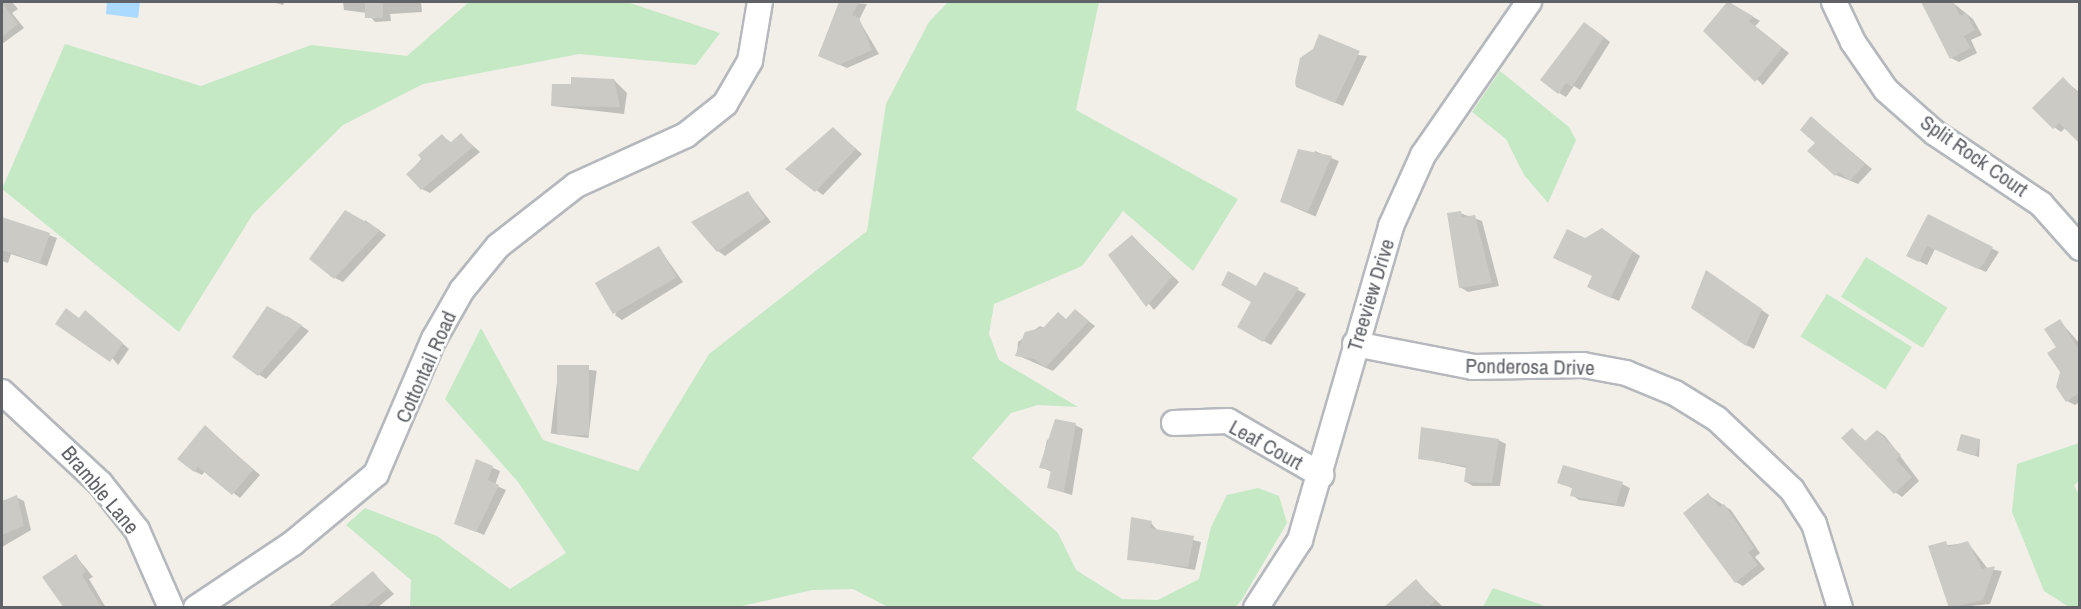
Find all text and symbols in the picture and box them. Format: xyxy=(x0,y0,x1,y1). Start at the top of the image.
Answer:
street label: Split Rock Court xyxy=(1915,110,2033,202)
street label: Treeview Drive xyxy=(1342,236,1400,354)
street label: Cottontail Road xyxy=(390,307,462,427)
street label: Ponderosa Drive xyxy=(1465,353,1595,381)
street label: Leaf Court xyxy=(1225,414,1307,476)
street label: Bramble Lane xyxy=(56,441,144,539)

